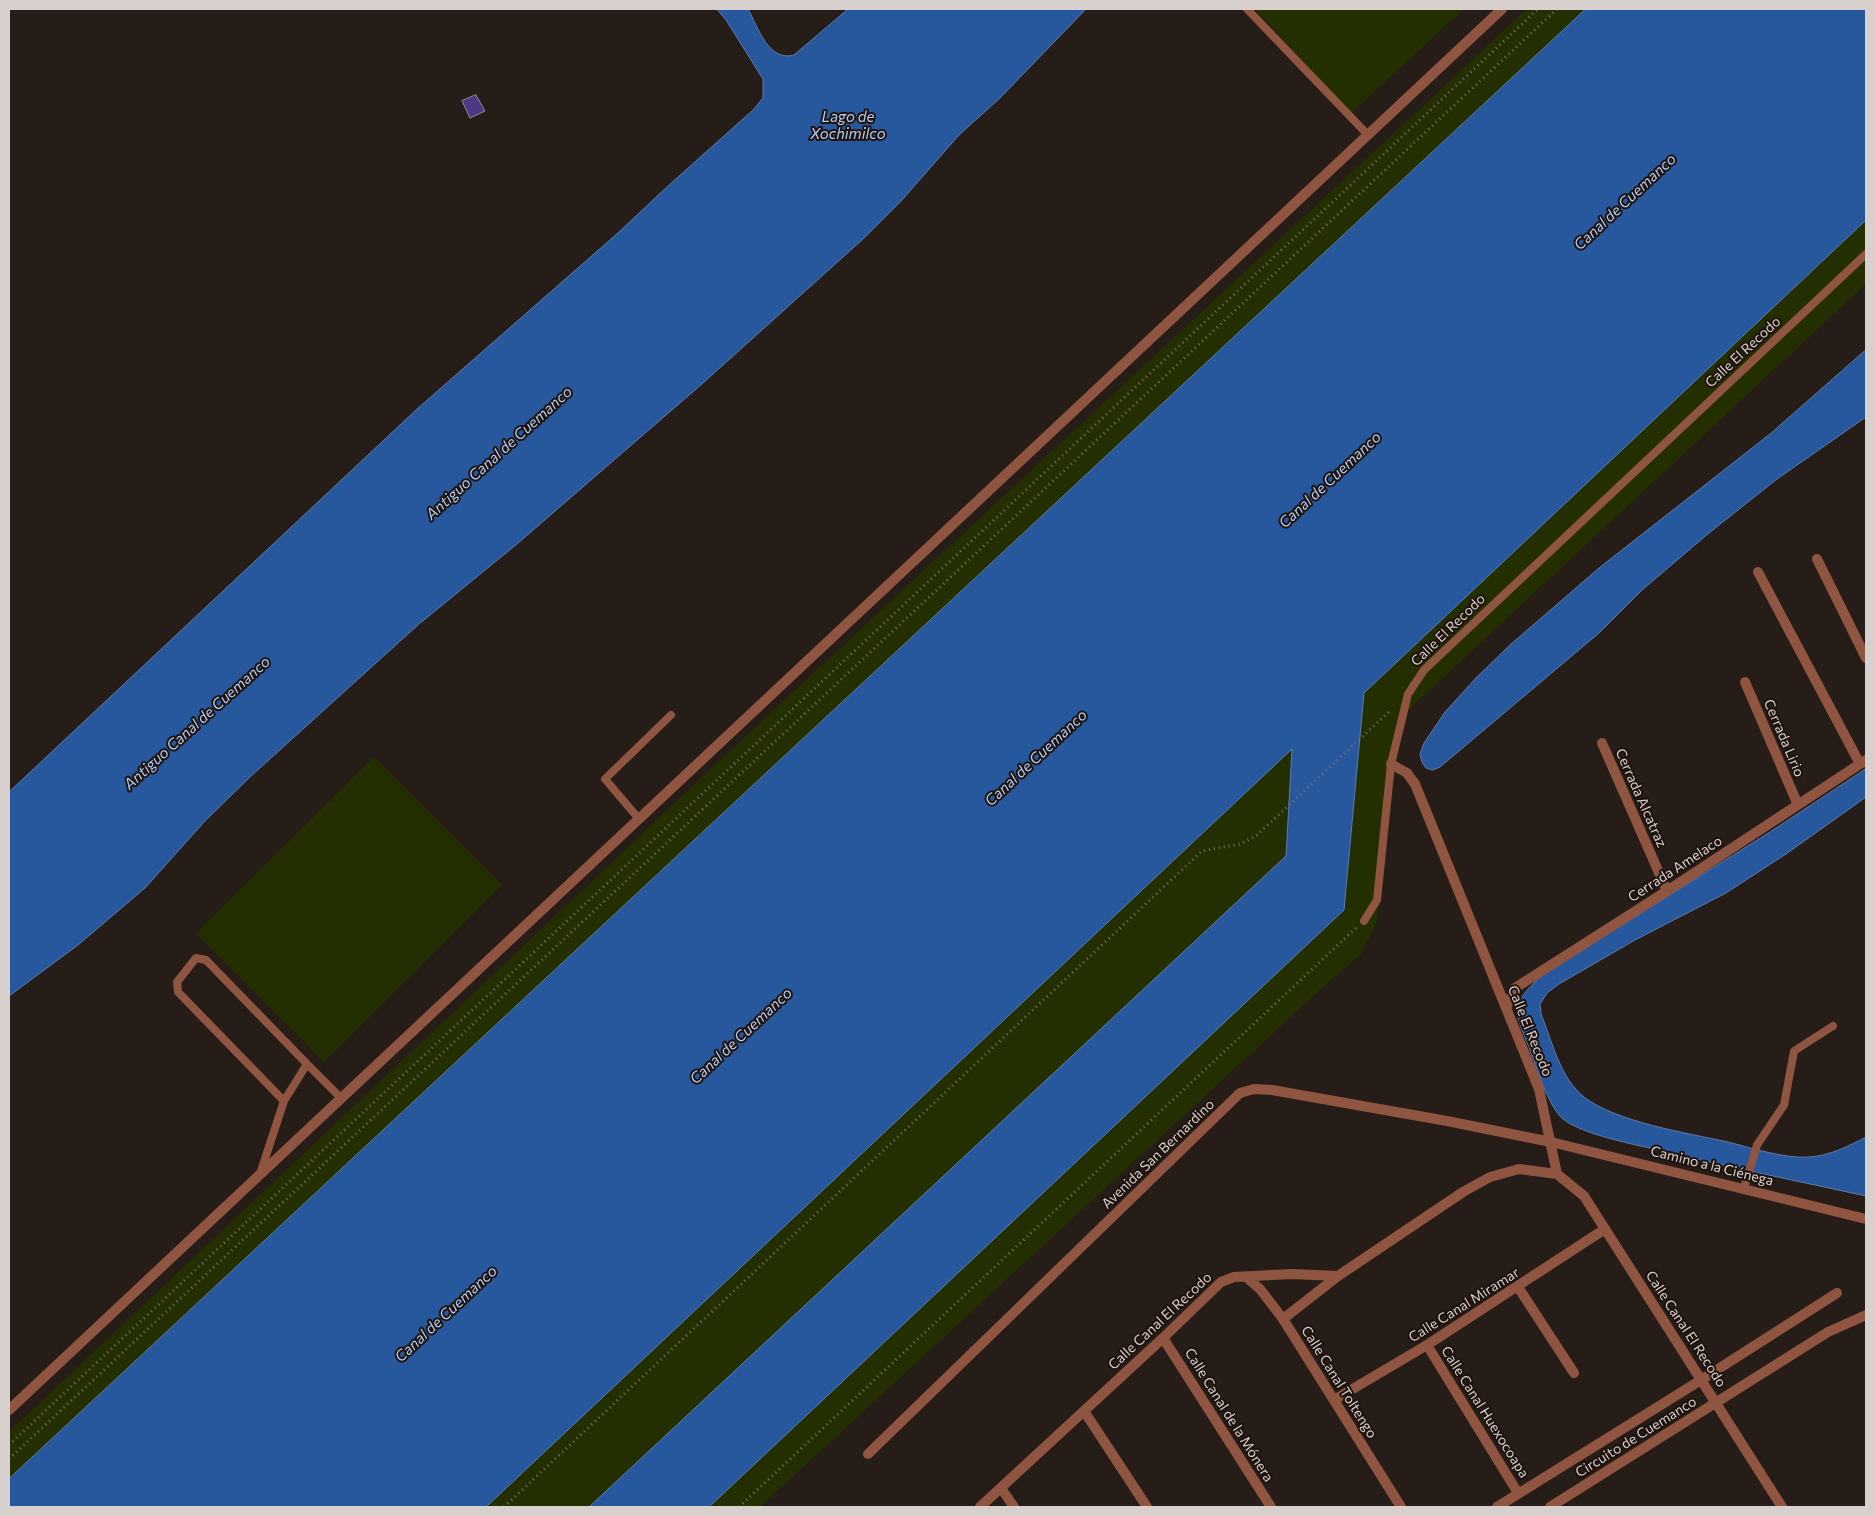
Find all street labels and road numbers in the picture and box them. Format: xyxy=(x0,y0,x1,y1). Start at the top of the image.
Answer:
street label: Calle El Recodo xyxy=(1702,313,1784,391)
street label: Calle El Recodo xyxy=(1407,590,1489,670)
street label: Cerrada Lirio xyxy=(1760,697,1808,779)
street label: Cerrada Alcatraz xyxy=(1612,746,1670,850)
street label: Cerrada Amelaco xyxy=(1625,832,1725,906)
street label: Calle El Recodo xyxy=(1504,983,1556,1079)
street label: Avenida San Bernardino xyxy=(1098,1096,1218,1212)
street label: Camino a la Ciénega xyxy=(1649,1143,1775,1189)
street label: Calle Canal Miramar xyxy=(1405,1264,1523,1346)
street label: Calle Canal El Recodo xyxy=(1642,1268,1730,1390)
street label: Calle Canal El Recodo xyxy=(1105,1269,1215,1373)
street label: Calle Canal Toltengo xyxy=(1298,1323,1380,1441)
street label: Calle Canal Huexocoapa xyxy=(1438,1343,1532,1481)
street label: Calle Canal de la Mónera xyxy=(1181,1345,1277,1485)
street label: Circuito de Cuemanco xyxy=(1572,1393,1700,1481)

